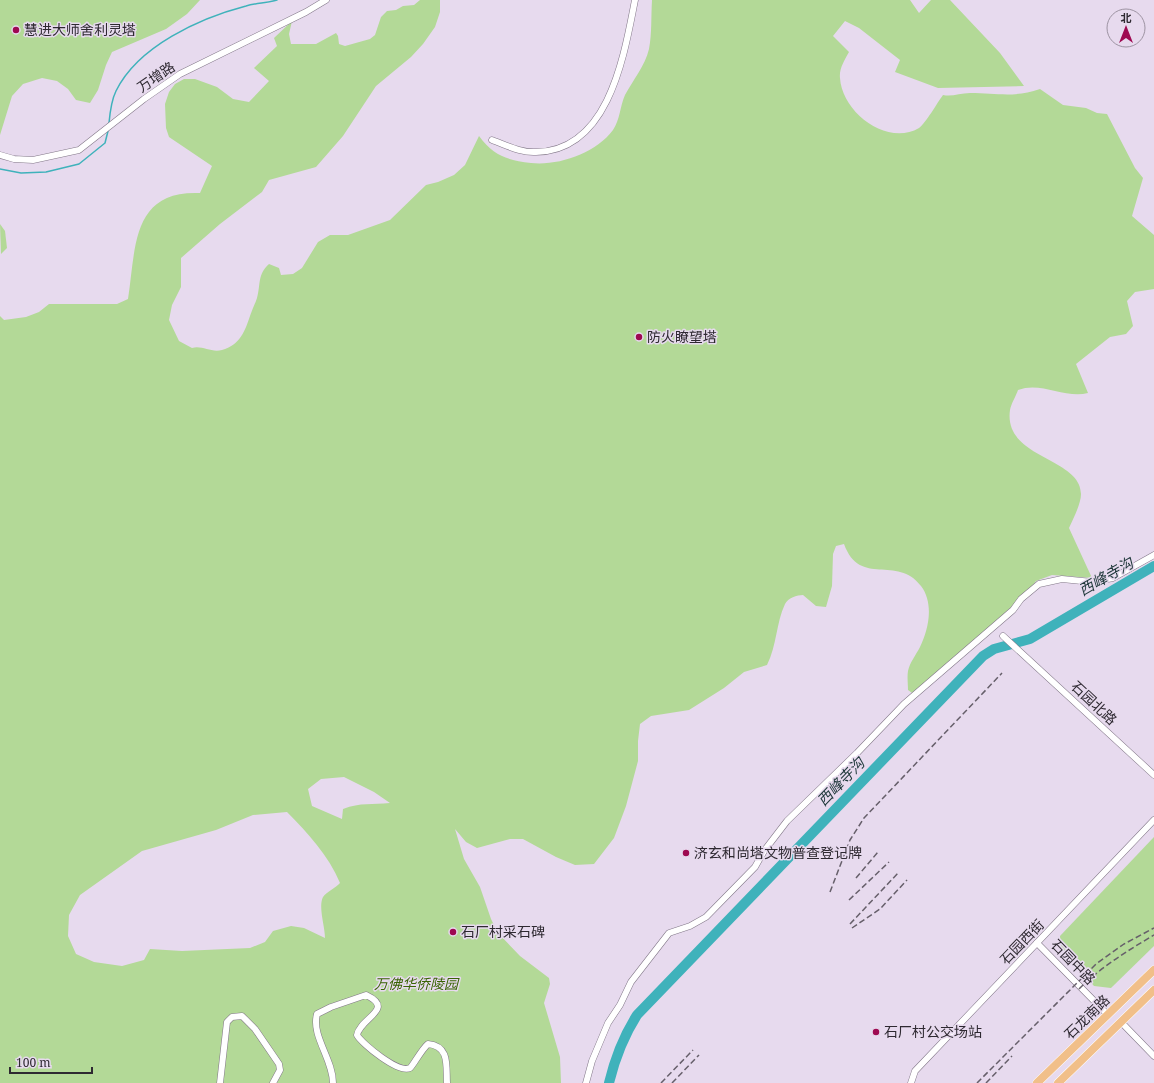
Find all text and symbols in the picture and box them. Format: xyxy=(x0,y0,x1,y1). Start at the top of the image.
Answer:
north arrow xyxy=(1106,8,1146,48)
text: 北 xyxy=(1121,10,1132,25)
place label: 慧进大师舍利灵塔 xyxy=(24,20,136,39)
marker: 慧进大师舍利灵塔 xyxy=(11,25,21,35)
street label: 万增路 xyxy=(133,57,178,96)
place label: 防火瞭望塔 xyxy=(647,327,717,346)
marker: 防火瞭望塔 xyxy=(634,332,644,342)
water label: 西峰寺沟 xyxy=(1075,551,1138,600)
street label: 石园北路 xyxy=(1067,677,1121,729)
water label: 西峰寺沟 xyxy=(812,751,870,810)
place label: 济玄和尚塔文物普查登记牌 xyxy=(694,843,862,862)
marker: 济玄和尚塔文物普查登记牌 xyxy=(681,848,691,858)
street label: 石园西街 xyxy=(995,915,1048,968)
place label: 石厂村采石碑 xyxy=(461,922,545,941)
marker: 石厂村采石碑 xyxy=(448,927,458,937)
street label: 石园中路 xyxy=(1047,935,1100,988)
park label: 万佛华侨陵园 xyxy=(374,974,460,993)
street label: 石龙南路 xyxy=(1060,990,1113,1043)
place label: 石厂村公交场站 xyxy=(884,1022,982,1041)
marker: 石厂村公交场站 xyxy=(871,1027,881,1037)
scale bar xyxy=(10,1049,92,1075)
text: 100 m xyxy=(16,1054,51,1071)

